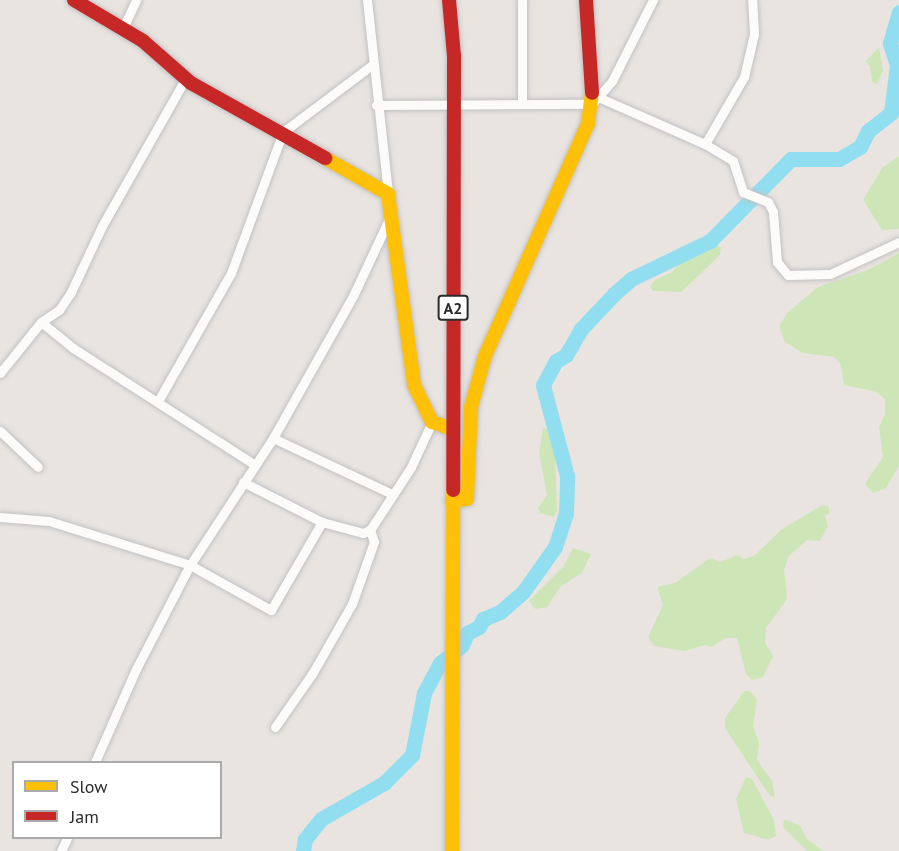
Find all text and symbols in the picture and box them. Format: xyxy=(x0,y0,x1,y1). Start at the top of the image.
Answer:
road number: A2 xyxy=(436,295,470,321)
legend xyxy=(12,761,222,839)
text: Slow xyxy=(70,775,108,798)
text: Jam xyxy=(70,805,99,828)

